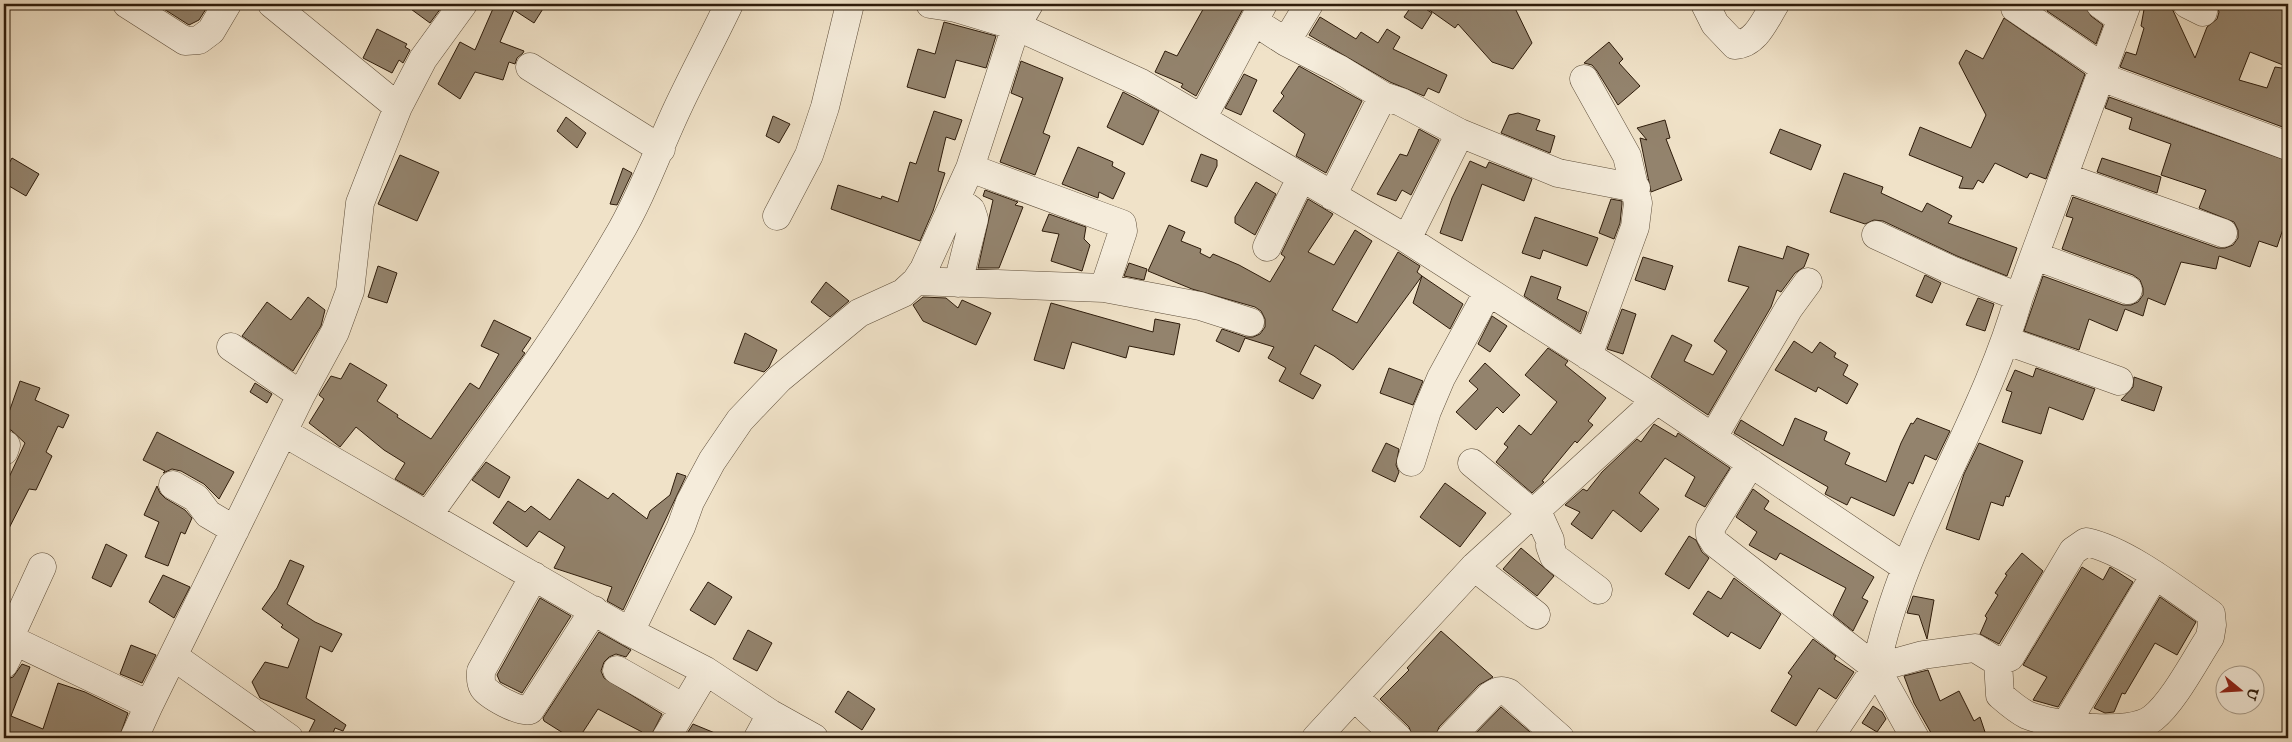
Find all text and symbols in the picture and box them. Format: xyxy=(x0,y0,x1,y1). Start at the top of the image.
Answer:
north arrow xyxy=(2214,664,2264,714)
text: U xyxy=(2241,684,2262,703)

